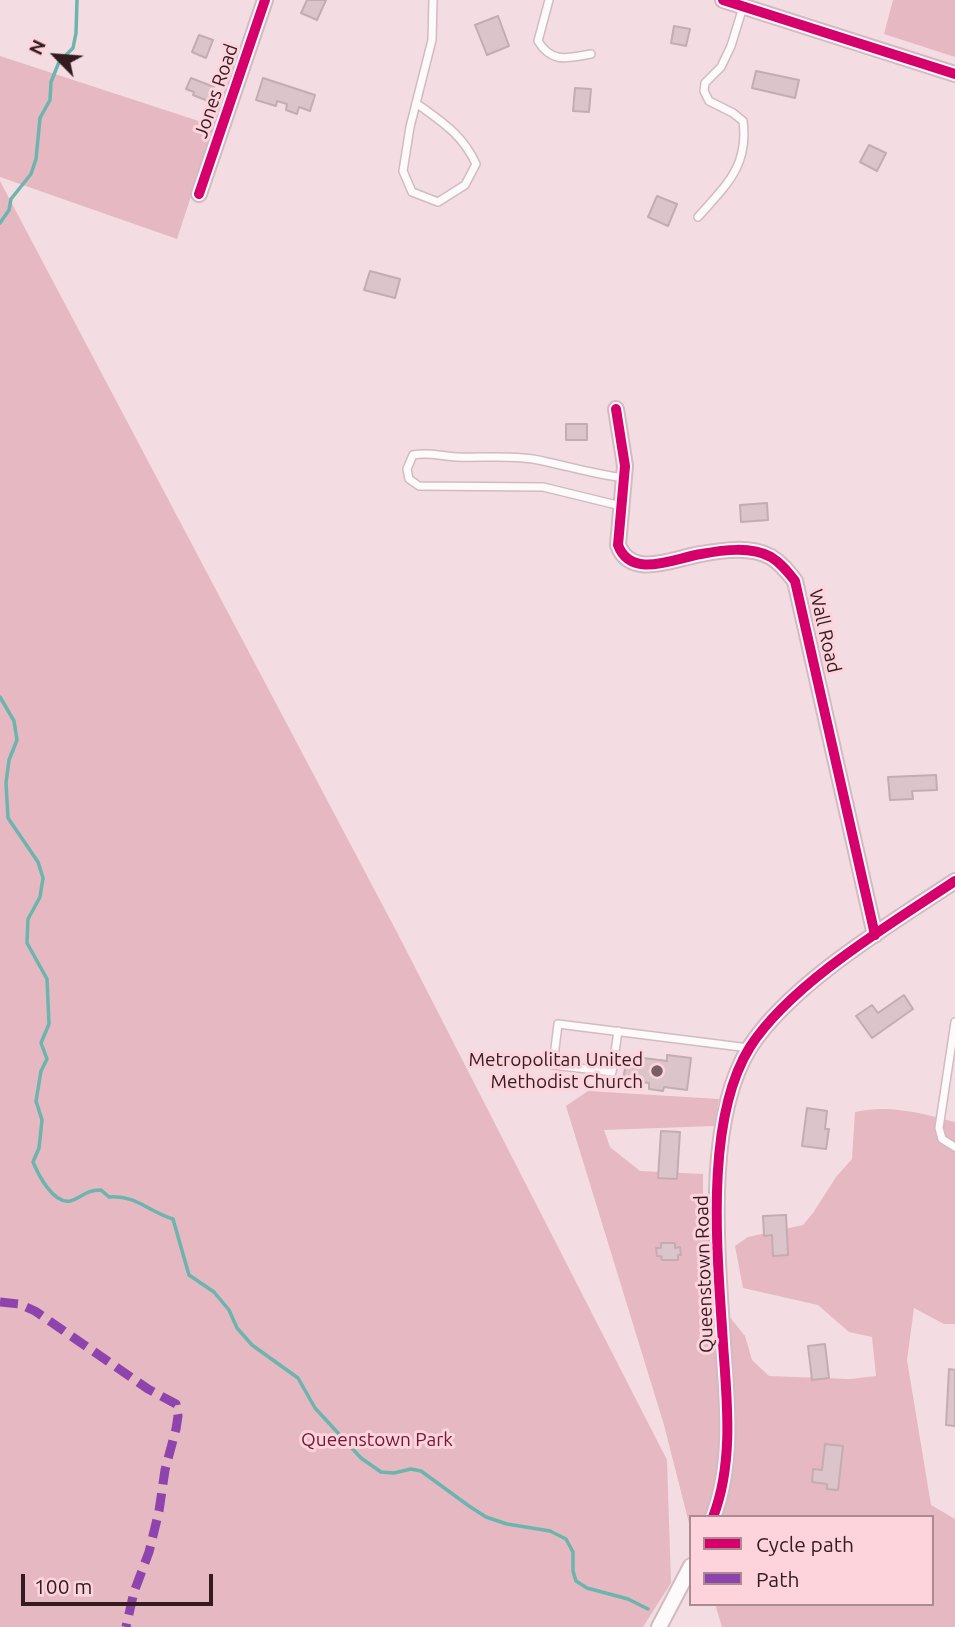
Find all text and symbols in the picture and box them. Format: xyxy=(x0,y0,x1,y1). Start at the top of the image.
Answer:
north arrow xyxy=(21,21,91,91)
text: N xyxy=(24,36,50,58)
street label: Jones Road xyxy=(189,41,243,141)
street label: Wall Road xyxy=(804,587,846,675)
place label: Metropolitan United Methodist Church xyxy=(469,1049,643,1093)
marker: Metropolitan United Methodist Church xyxy=(649,1063,665,1079)
street label: Queenstown Road xyxy=(690,1195,718,1353)
park label: Queenstown Park xyxy=(301,1429,453,1451)
legend xyxy=(689,1515,934,1606)
text: Cycle path xyxy=(756,1532,854,1556)
scale bar xyxy=(24,1560,217,1604)
text: Path xyxy=(756,1567,799,1591)
text: 100 m xyxy=(34,1574,92,1598)

